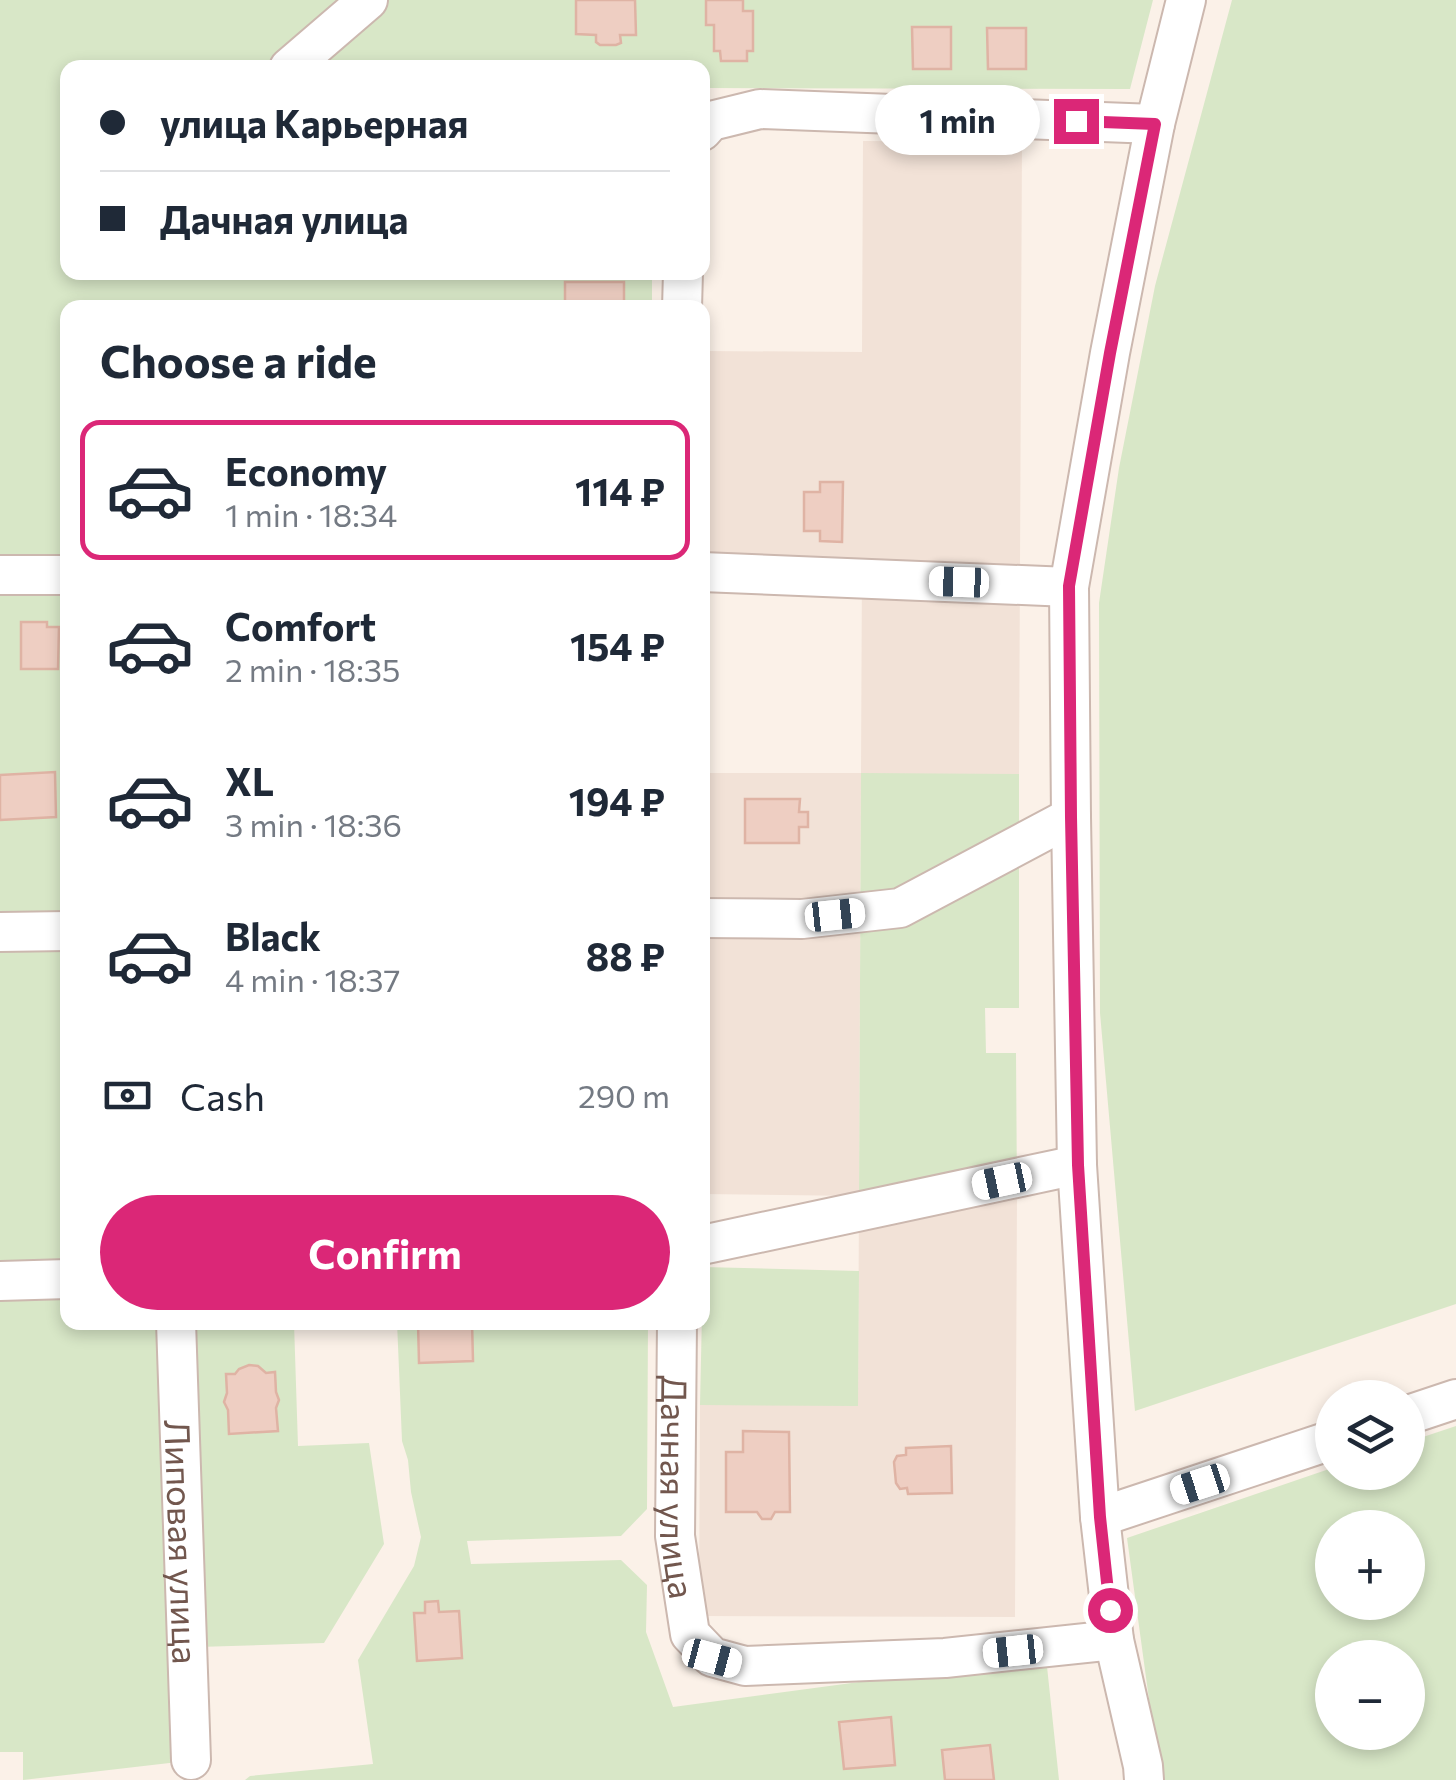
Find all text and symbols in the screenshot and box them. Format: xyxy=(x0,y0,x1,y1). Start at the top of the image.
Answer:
callout: 1 min xyxy=(876,86,1041,156)
text: улица Карьерная xyxy=(160,99,468,146)
route end xyxy=(1054,99,1099,144)
text: 1 min xyxy=(920,100,995,140)
text: Дачная улица xyxy=(160,195,408,242)
text: Choose a ride xyxy=(100,332,377,387)
icon: car xyxy=(105,445,195,535)
text: Economy xyxy=(225,447,387,494)
text: 114 ₽ xyxy=(575,467,665,514)
text: 1 min · 18:34 xyxy=(225,494,397,534)
car xyxy=(928,566,990,598)
icon: car xyxy=(105,600,195,690)
text: Comfort xyxy=(225,602,376,649)
text: 154 ₽ xyxy=(570,622,665,669)
text: 2 min · 18:35 xyxy=(225,649,400,689)
icon: car xyxy=(105,755,195,845)
text: XL xyxy=(225,757,274,804)
text: 194 ₽ xyxy=(569,777,665,824)
text: 3 min · 18:36 xyxy=(225,804,402,844)
car xyxy=(804,897,866,933)
icon: car xyxy=(105,910,195,1000)
text: Black xyxy=(225,912,321,959)
text: 88 ₽ xyxy=(586,932,665,979)
text: 4 min · 18:37 xyxy=(225,959,400,999)
icon: cash xyxy=(100,1068,155,1123)
text: Cash xyxy=(180,1072,265,1119)
text: 290 m xyxy=(578,1075,670,1115)
car xyxy=(970,1160,1034,1202)
button: Confirm xyxy=(100,1195,670,1310)
street label: Дачная улица xyxy=(653,1375,706,1601)
map controls xyxy=(1315,1380,1425,1750)
button: layers xyxy=(1315,1380,1425,1490)
street label: Липовая улица xyxy=(158,1419,209,1665)
car xyxy=(1167,1460,1233,1508)
button: + xyxy=(1315,1510,1425,1620)
route start xyxy=(1088,1588,1133,1633)
car xyxy=(982,1633,1044,1669)
car xyxy=(679,1636,745,1680)
button: − xyxy=(1315,1640,1425,1750)

